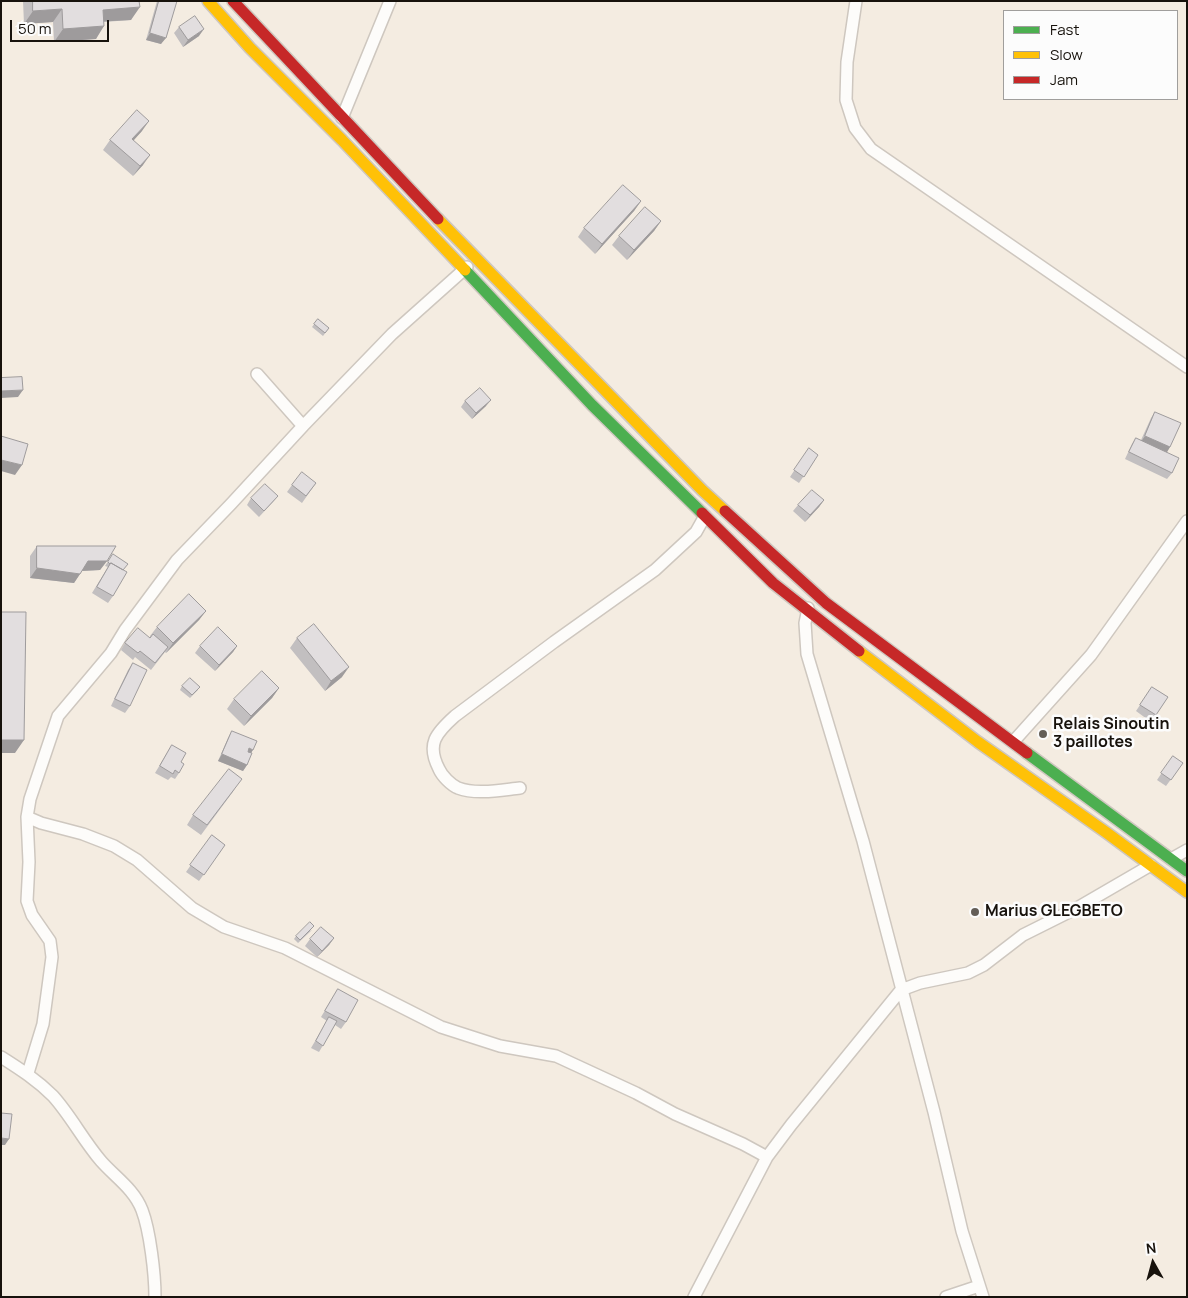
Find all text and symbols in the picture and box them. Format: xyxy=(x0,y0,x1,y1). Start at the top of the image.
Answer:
scale bar xyxy=(12,10,111,42)
legend xyxy=(1003,10,1178,100)
text: 50 m xyxy=(18,18,52,39)
text: Fast xyxy=(1050,19,1079,40)
text: Slow xyxy=(1050,44,1083,65)
text: Jam xyxy=(1050,69,1078,90)
place label: Relais Sinoutin 3 paillotes xyxy=(1053,715,1169,753)
marker: Relais Sinoutin 3 paillotes xyxy=(1037,728,1049,740)
place label: Marius GLEGBETO xyxy=(985,902,1123,922)
marker: Marius GLEGBETO xyxy=(969,906,981,918)
north arrow xyxy=(1128,1238,1178,1288)
text: N xyxy=(1145,1238,1157,1258)

